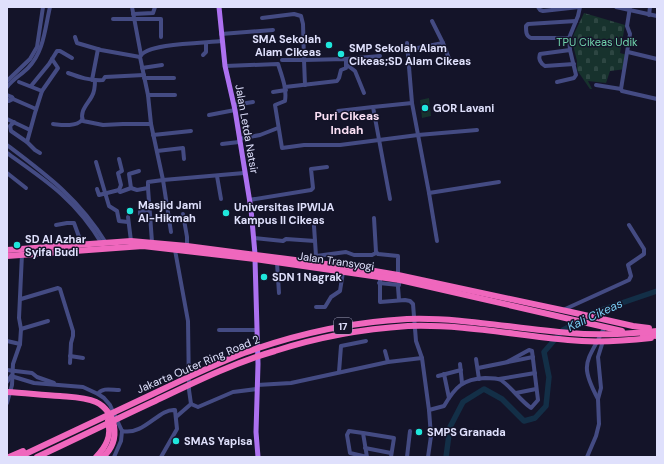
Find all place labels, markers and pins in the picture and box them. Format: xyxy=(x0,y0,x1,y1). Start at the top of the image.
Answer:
place label: SMA Sekolah Alam Cikeas xyxy=(252,32,321,59)
marker: SMA Sekolah Alam Cikeas xyxy=(324,40,334,50)
place label: SMP Sekolah Alam Cikeas;SD Alam Cikeas xyxy=(349,41,471,68)
marker: SMP Sekolah Alam Cikeas;SD Alam Cikeas xyxy=(336,49,346,59)
place label: GOR Lavani xyxy=(433,101,494,115)
marker: GOR Lavani xyxy=(420,103,430,113)
place label: Masjid Jami Al-Hikmah xyxy=(138,198,202,225)
place label: Universitas IPWIJA Kampus II Cikeas xyxy=(234,200,334,227)
marker: Masjid Jami Al-Hikmah xyxy=(125,206,135,216)
marker: Universitas IPWIJA Kampus II Cikeas xyxy=(221,208,231,218)
place label: SD Al Azhar Syifa Budi xyxy=(25,232,87,259)
marker: SD Al Azhar Syifa Budi xyxy=(12,240,22,250)
place label: SDN 1 Nagrak xyxy=(272,270,343,284)
marker: SDN 1 Nagrak xyxy=(259,272,269,282)
place label: SMPS Granada xyxy=(427,425,506,439)
marker: SMPS Granada xyxy=(414,427,424,437)
place label: SMAS Yapisa xyxy=(184,434,252,448)
marker: SMAS Yapisa xyxy=(171,436,181,446)

